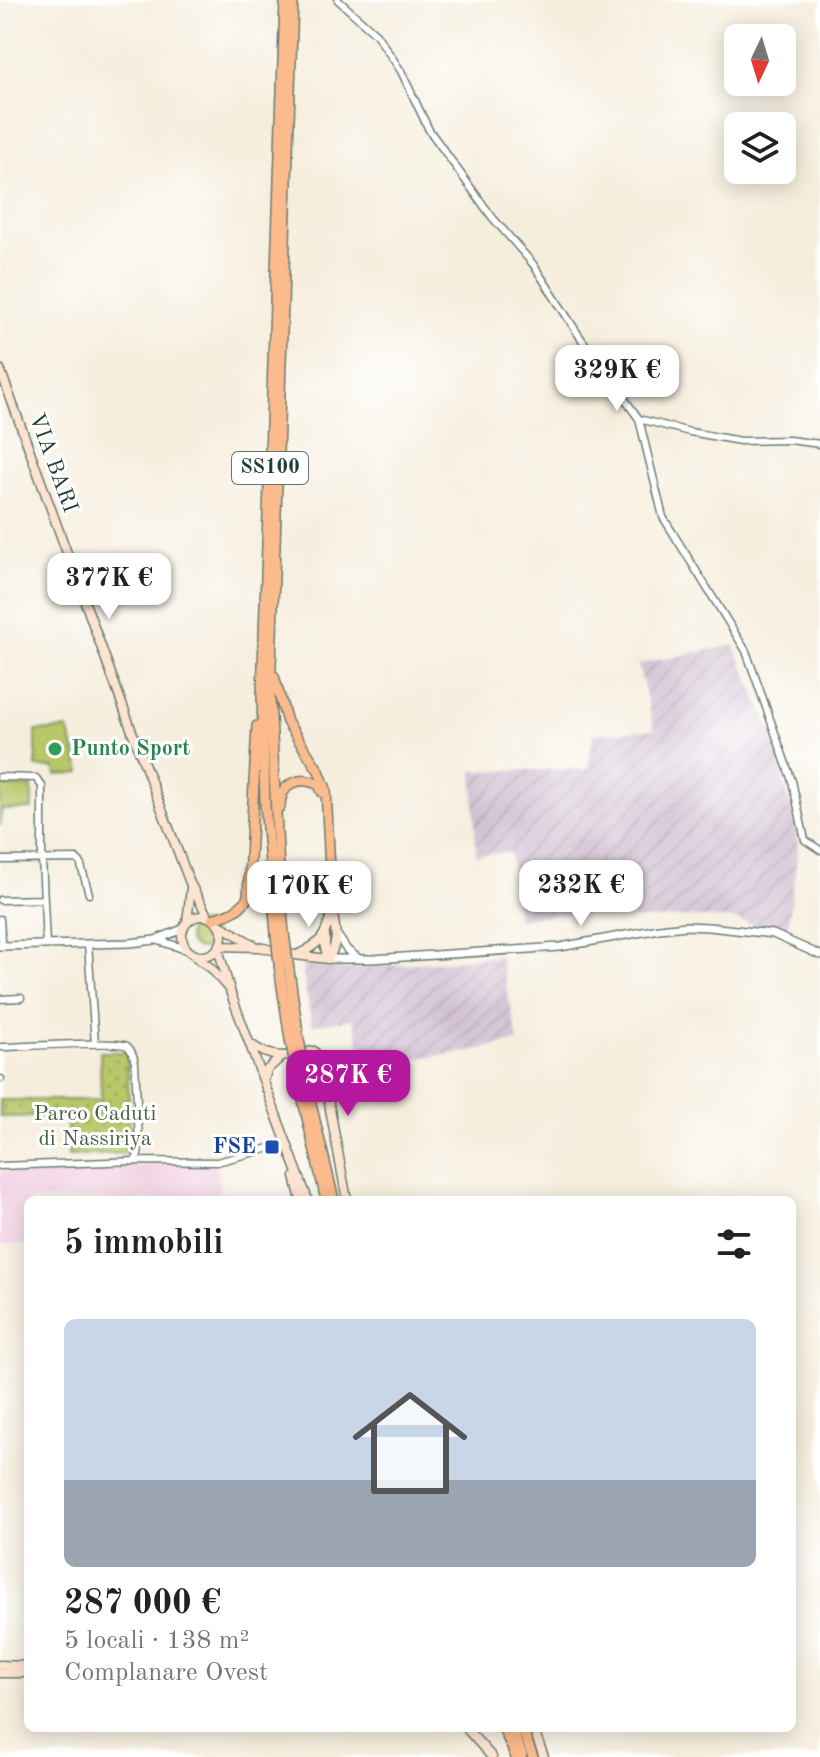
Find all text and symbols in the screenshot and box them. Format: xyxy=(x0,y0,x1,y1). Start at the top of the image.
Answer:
north arrow xyxy=(724,24,796,96)
map controls xyxy=(724,24,796,184)
button: layers xyxy=(724,112,796,184)
pin: 329K € xyxy=(552,345,682,413)
text: 329K € xyxy=(573,358,661,384)
street label: VIA BARI xyxy=(25,410,81,516)
road number: SS100 xyxy=(232,452,308,484)
pin: 377K € xyxy=(44,553,174,621)
text: 377K € xyxy=(65,566,153,592)
place label: Punto Sport xyxy=(71,738,190,760)
marker: Punto Sport xyxy=(46,740,64,758)
pin: 232K € xyxy=(516,860,646,928)
pin: 170K € xyxy=(244,861,374,929)
text: 232K € xyxy=(537,873,625,899)
text: 170K € xyxy=(265,874,353,900)
pin: 287K € xyxy=(283,1050,413,1118)
text: 287K € xyxy=(304,1063,392,1089)
park label: Parco Caduti di Nassiriya xyxy=(33,1103,157,1150)
place label: FSE xyxy=(212,1136,256,1158)
marker: FSE xyxy=(263,1138,281,1156)
icon: filters xyxy=(712,1222,756,1266)
text: 5 immobili xyxy=(64,1227,223,1261)
icon: home xyxy=(338,1371,482,1515)
text: 287 000 € xyxy=(64,1587,221,1621)
text: 5 locali · 138 m² xyxy=(64,1628,249,1654)
text: Complanare Ovest xyxy=(64,1660,268,1686)

